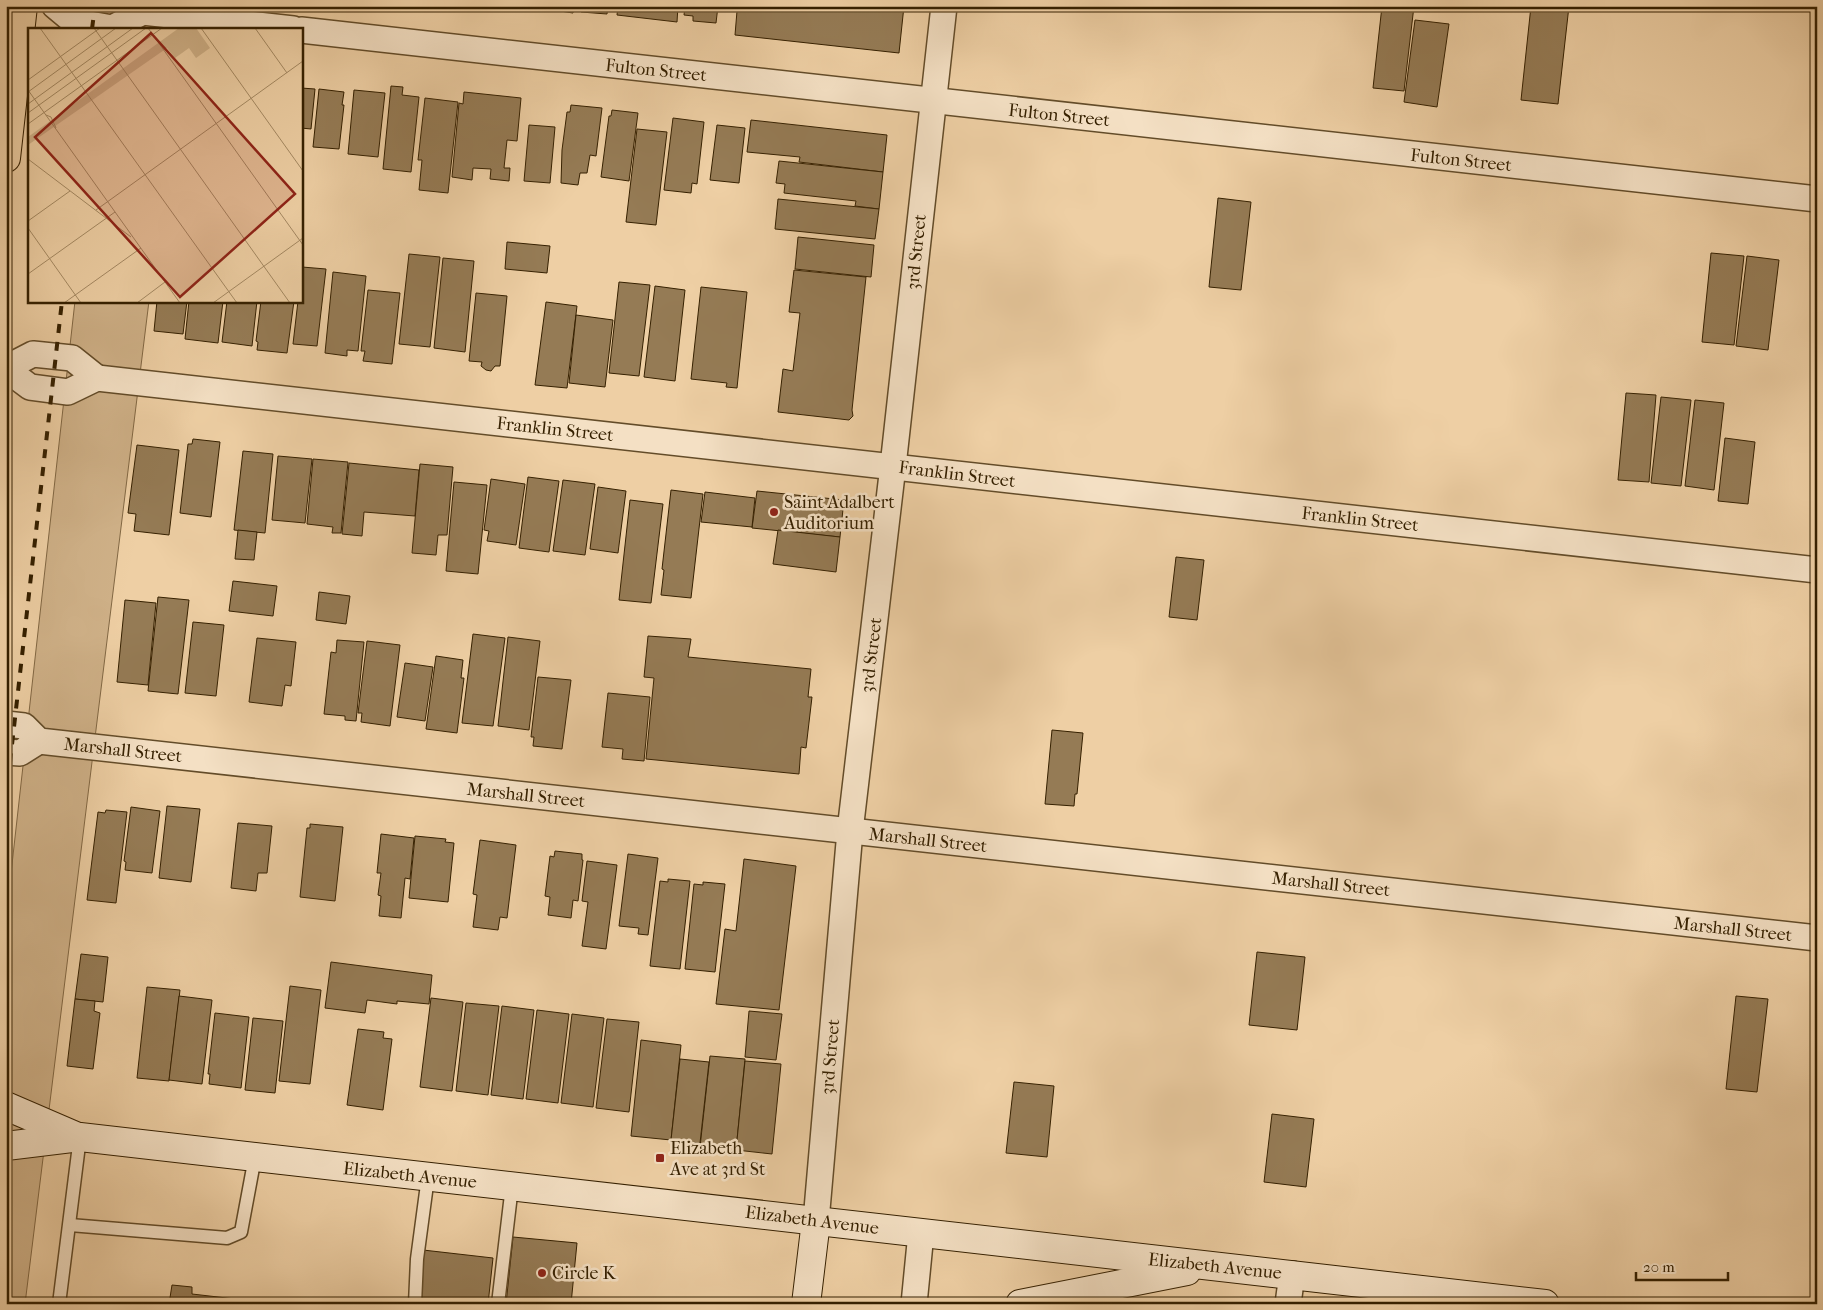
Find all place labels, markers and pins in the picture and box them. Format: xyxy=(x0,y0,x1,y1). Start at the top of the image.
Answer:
place label: Saint Adalbert Auditorium xyxy=(783,492,895,534)
marker: Saint Adalbert Auditorium xyxy=(768,506,780,518)
place label: Elizabeth Ave at 3rd St xyxy=(669,1138,766,1180)
marker: Elizabeth Ave at 3rd St xyxy=(654,1152,666,1164)
place label: Circle K xyxy=(552,1263,616,1284)
marker: Circle K xyxy=(536,1267,548,1279)

